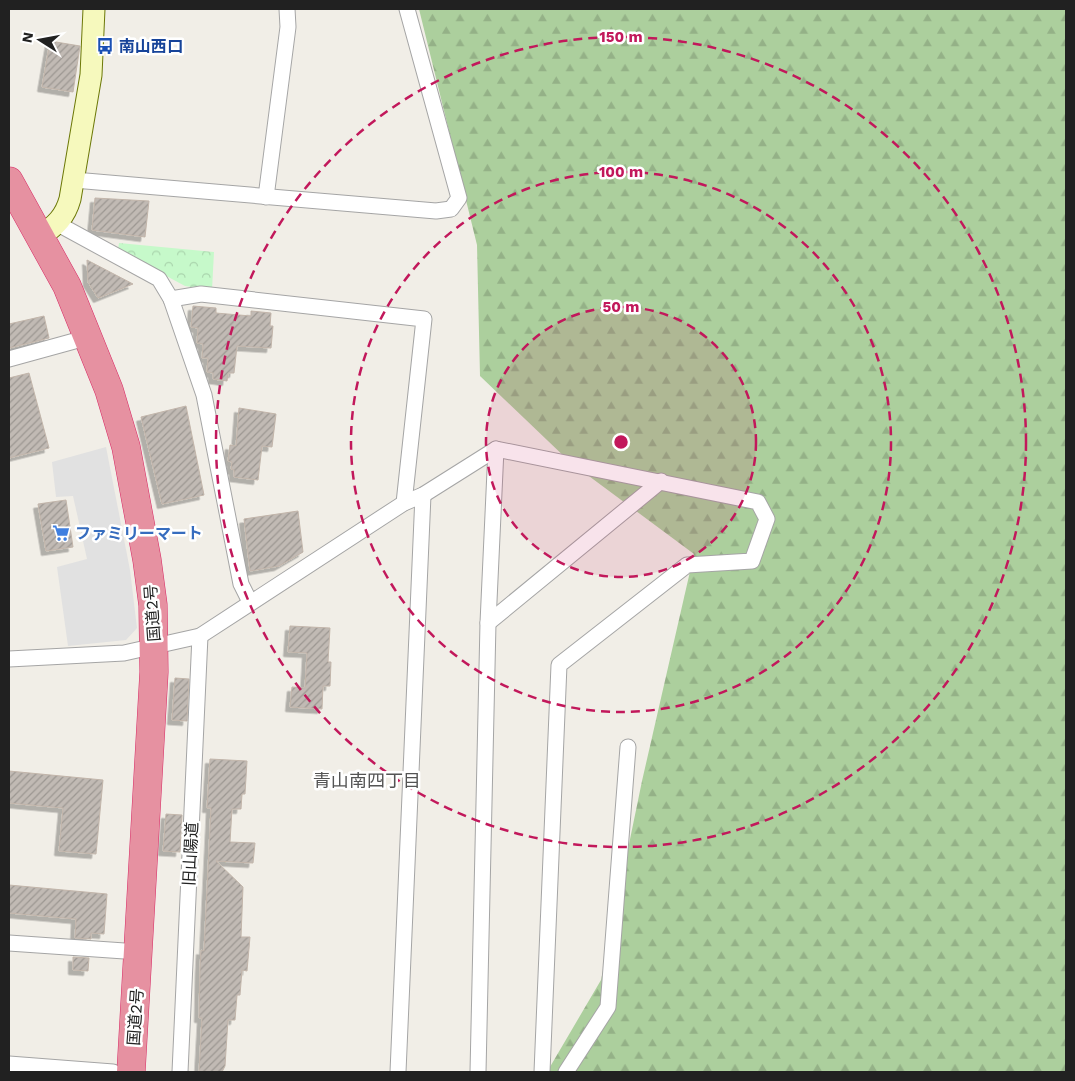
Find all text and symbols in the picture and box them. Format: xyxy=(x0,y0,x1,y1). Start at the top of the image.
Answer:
north arrow xyxy=(15,15,65,65)
text: 150 m xyxy=(599,28,643,46)
text: N xyxy=(18,31,36,44)
bus stop icon: 南山西口 xyxy=(95,36,115,56)
place label: 南山西口 xyxy=(119,37,183,56)
text: 100 m xyxy=(599,163,643,181)
text: 50 m xyxy=(603,298,639,316)
centre of rings xyxy=(612,433,630,451)
supermarket icon: ファミリーマート xyxy=(51,523,71,543)
place label: ファミリーマート xyxy=(75,524,203,543)
street label: 国道2号 xyxy=(141,584,164,642)
district label: 青山南四丁目 xyxy=(313,770,421,791)
street label: 旧山陽道 xyxy=(179,822,202,886)
street label: 国道2号 xyxy=(124,988,147,1046)

